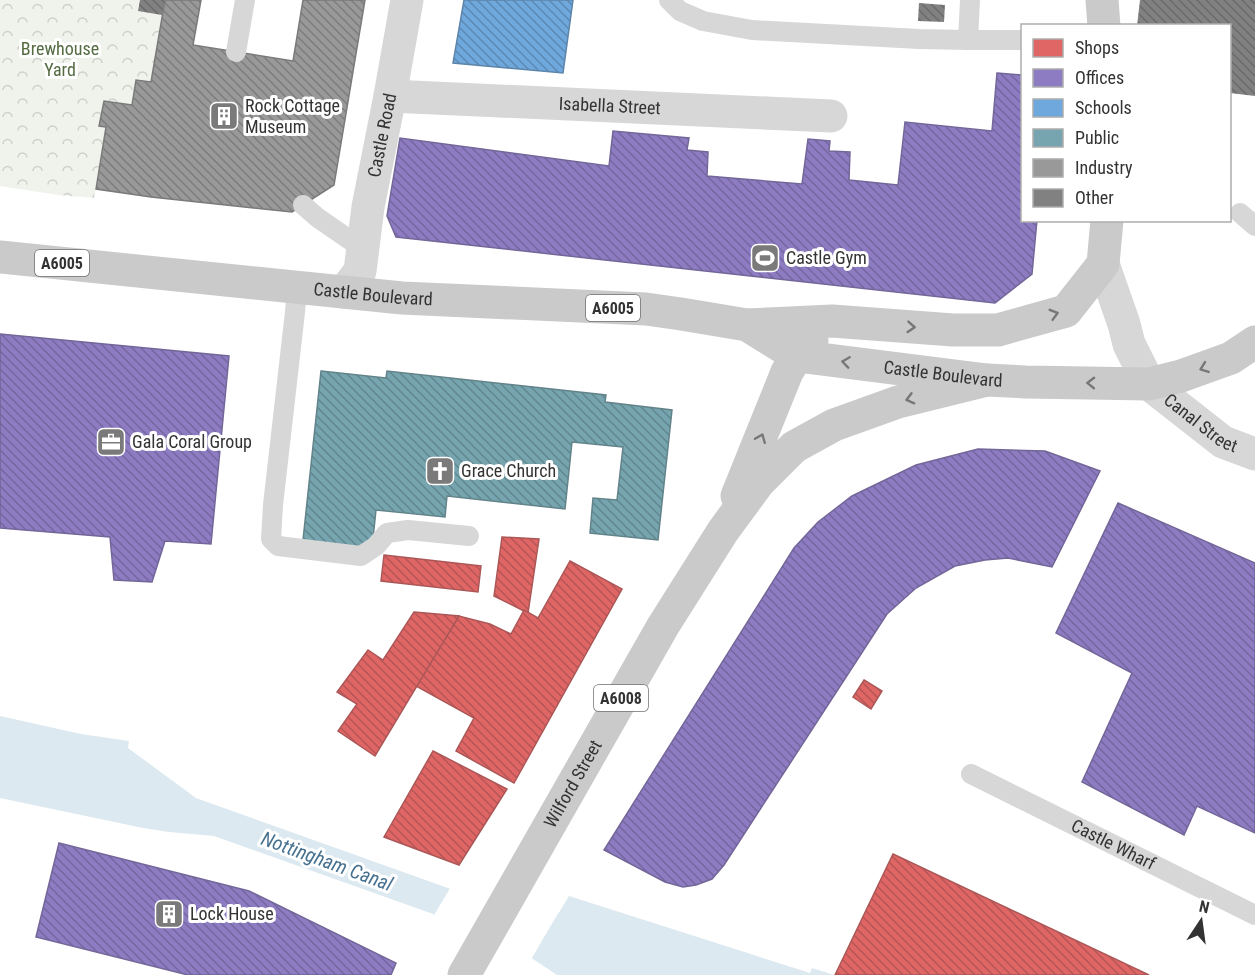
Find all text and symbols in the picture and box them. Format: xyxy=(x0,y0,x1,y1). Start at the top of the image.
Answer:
legend xyxy=(1021,24,1231,222)
text: Shops xyxy=(1075,37,1119,58)
park label: Brewhouse Yard xyxy=(21,38,99,80)
text: Offices xyxy=(1075,67,1124,88)
street label: Castle Road xyxy=(363,91,400,179)
street label: Isabella Street xyxy=(558,93,661,118)
place label: Rock Cottage Museum xyxy=(245,95,340,137)
text: Schools xyxy=(1075,97,1132,118)
building icon: Rock Cottage Museum xyxy=(208,100,240,132)
text: Public xyxy=(1075,127,1119,148)
text: Industry xyxy=(1075,157,1133,178)
text: Other xyxy=(1075,187,1114,208)
sports icon: Castle Gym xyxy=(749,242,781,274)
place label: Castle Gym xyxy=(786,247,867,268)
road number: A6005 xyxy=(35,250,89,276)
street label: Castle Boulevard xyxy=(313,278,433,309)
road number: A6005 xyxy=(586,295,640,321)
one-way arrow xyxy=(1048,309,1059,321)
one-way arrow xyxy=(906,320,916,333)
street label: Castle Boulevard xyxy=(882,356,1003,391)
one-way arrow xyxy=(841,357,850,369)
one-way arrow xyxy=(1199,360,1210,373)
one-way arrow xyxy=(1086,377,1095,389)
street label: Canal Street xyxy=(1160,389,1240,456)
one-way arrow xyxy=(905,391,915,404)
office icon: Gala Coral Group xyxy=(95,426,127,458)
place label: Gala Coral Group xyxy=(132,431,252,452)
one-way arrow xyxy=(754,434,766,445)
church icon: Grace Church xyxy=(424,455,456,487)
place label: Grace Church xyxy=(461,460,556,481)
road number: A6008 xyxy=(594,685,648,711)
street label: Wilford Street xyxy=(539,736,606,831)
street label: Castle Wharf xyxy=(1068,815,1160,874)
water label: Nottingham Canal xyxy=(258,826,396,896)
north arrow xyxy=(1171,891,1231,951)
text: N xyxy=(1197,897,1211,917)
building icon: Lock House xyxy=(153,898,185,930)
place label: Lock House xyxy=(190,903,274,924)

